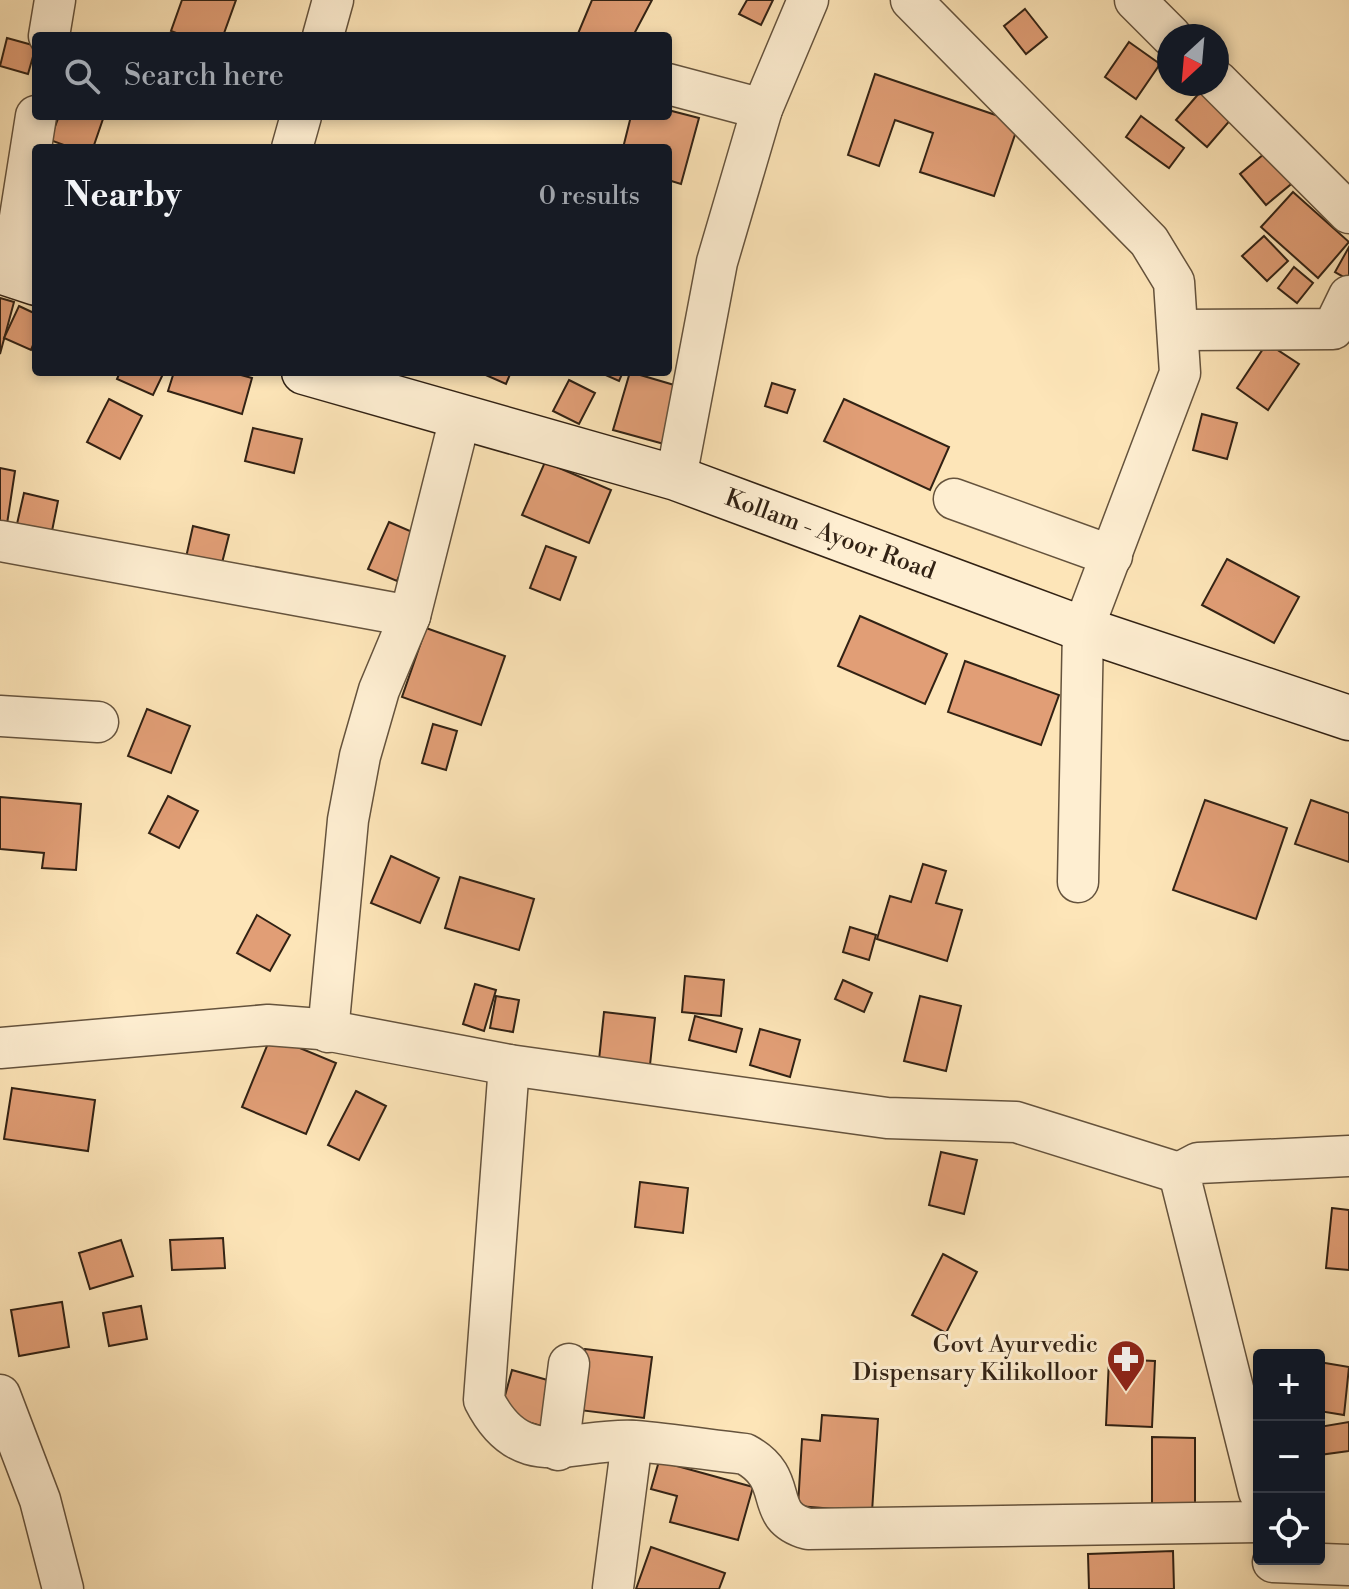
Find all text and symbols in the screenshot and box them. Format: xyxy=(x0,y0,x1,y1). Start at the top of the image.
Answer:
north arrow xyxy=(1157,24,1229,96)
search box xyxy=(32,32,672,120)
icon: search xyxy=(60,54,104,98)
text: Search here xyxy=(124,57,284,95)
text: Nearby xyxy=(64,175,182,217)
text: 0 results xyxy=(539,180,640,212)
street label: Kollam - Ayoor Road xyxy=(721,483,940,587)
place label: Govt Ayurvedic Dispensary Kilikolloor xyxy=(852,1330,1098,1388)
pharmacy icon: Govt Ayurvedic Dispensary Kilikolloor xyxy=(1105,1338,1147,1393)
map controls xyxy=(1253,1349,1325,1565)
button: + xyxy=(1253,1349,1325,1421)
button: − xyxy=(1253,1421,1325,1493)
button: locate xyxy=(1253,1493,1325,1565)

